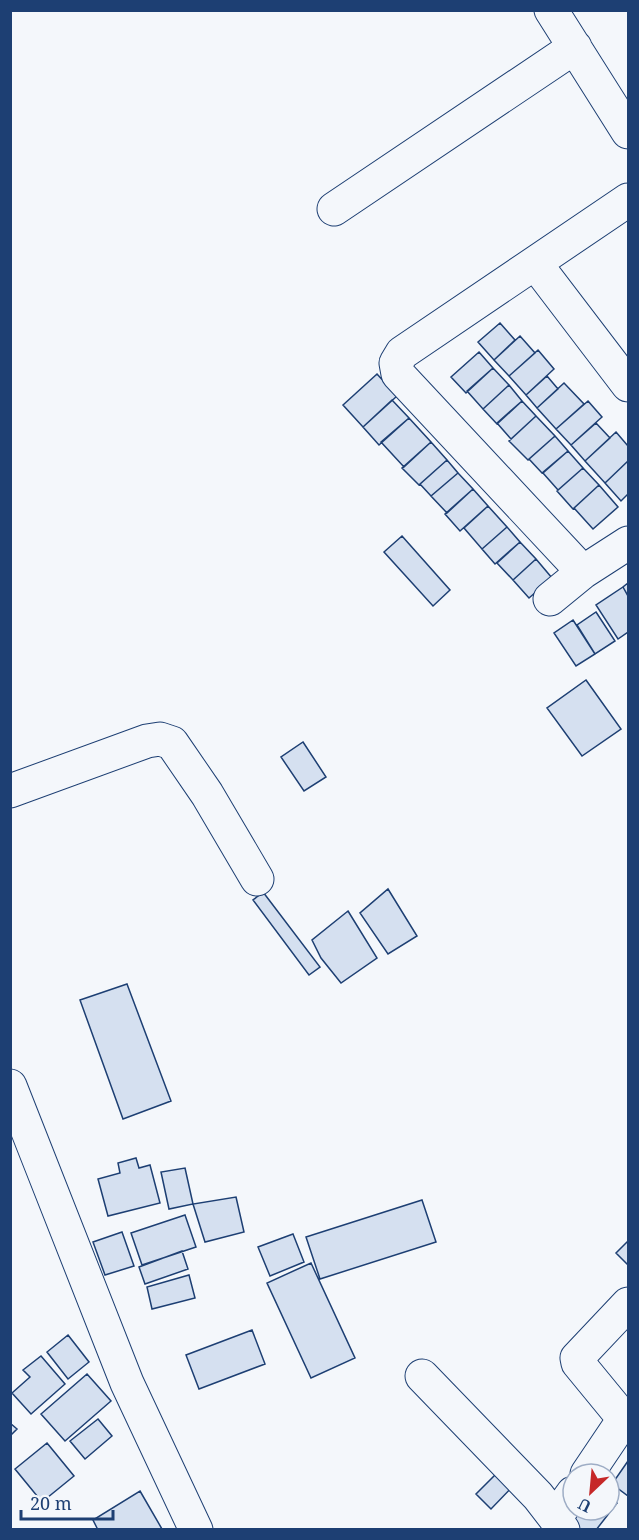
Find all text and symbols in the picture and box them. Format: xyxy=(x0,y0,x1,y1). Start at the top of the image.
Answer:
north arrow xyxy=(561,1462,621,1522)
scale bar xyxy=(21,1483,112,1521)
text: 20 m xyxy=(30,1491,72,1515)
text: U xyxy=(574,1493,595,1518)

